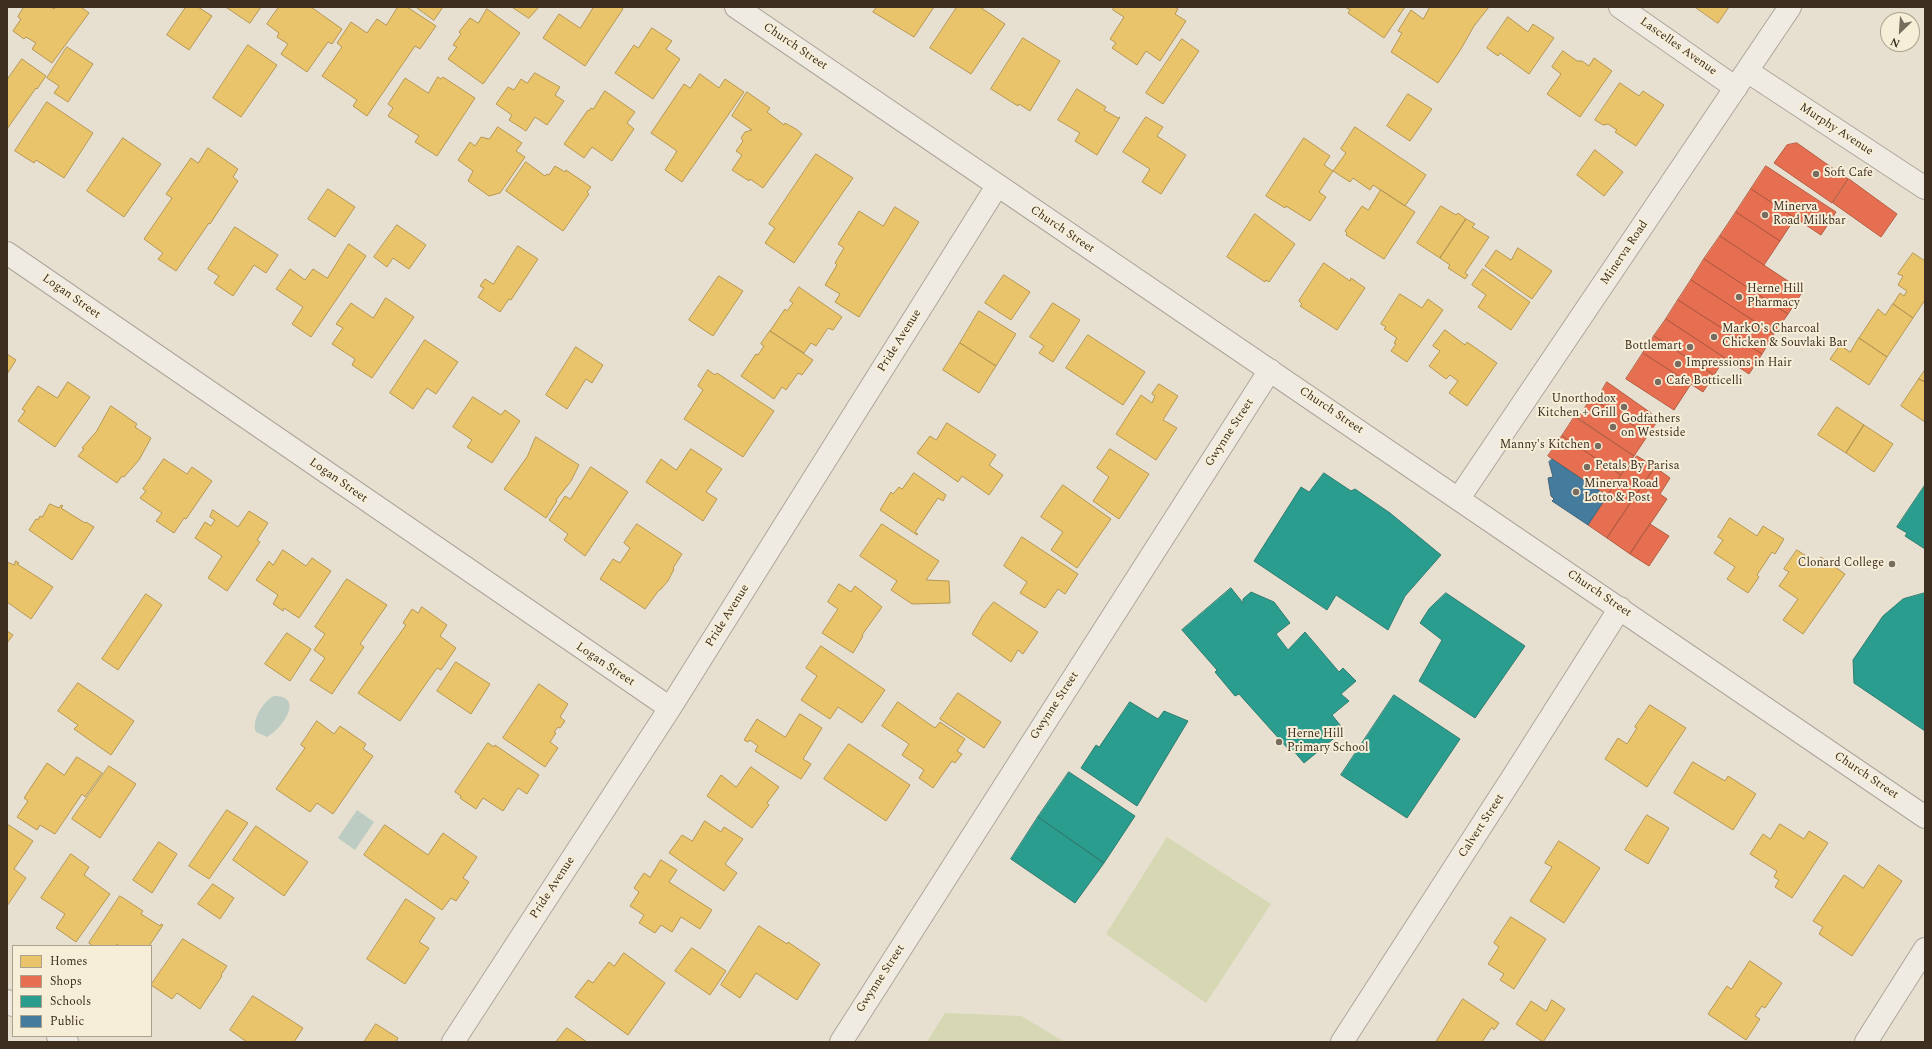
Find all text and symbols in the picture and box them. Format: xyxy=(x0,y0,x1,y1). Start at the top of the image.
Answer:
north arrow xyxy=(1880,12,1920,52)
street label: Lascelles Avenue xyxy=(1637,15,1719,79)
street label: Church Street xyxy=(760,20,830,74)
text: N xyxy=(1887,33,1903,52)
street label: Murphy Avenue xyxy=(1796,101,1876,159)
place label: Soft Cafe xyxy=(1824,167,1873,181)
marker: Soft Cafe xyxy=(1811,169,1821,179)
place label: Minerva Road Milkbar xyxy=(1773,201,1846,229)
street label: Church Street xyxy=(1027,203,1097,257)
marker: Minerva Road Milkbar xyxy=(1760,210,1770,220)
street label: Minerva Road xyxy=(1598,218,1652,288)
street label: Logan Street xyxy=(39,272,103,322)
place label: Herne Hill Pharmacy xyxy=(1747,283,1804,311)
marker: Herne Hill Pharmacy xyxy=(1734,292,1744,302)
street label: Pride Avenue xyxy=(875,307,925,375)
place label: MarkO's Charcoal Chicken & Souvlaki Bar xyxy=(1722,323,1847,351)
marker: MarkO's Charcoal Chicken & Souvlaki Bar xyxy=(1709,332,1719,342)
place label: Bottlemart xyxy=(1625,340,1682,354)
marker: Bottlemart xyxy=(1685,342,1695,352)
place label: Impressions in Hair xyxy=(1686,357,1792,371)
marker: Impressions in Hair xyxy=(1673,359,1683,369)
place label: Cafe Botticelli xyxy=(1666,375,1742,389)
marker: Cafe Botticelli xyxy=(1653,377,1663,387)
street label: Church Street xyxy=(1296,384,1366,438)
place label: Unorthodox Kitchen + Grill xyxy=(1537,393,1616,421)
street label: Gwynne Street xyxy=(1203,396,1257,470)
marker: Unorthodox Kitchen + Grill xyxy=(1619,402,1629,412)
place label: Godfathers on Westside xyxy=(1621,413,1686,441)
marker: Godfathers on Westside xyxy=(1608,422,1618,432)
place label: Manny's Kitchen xyxy=(1500,439,1590,453)
marker: Manny's Kitchen xyxy=(1593,441,1603,451)
street label: Logan Street xyxy=(306,456,370,506)
place label: Petals By Parisa xyxy=(1595,460,1680,474)
marker: Petals By Parisa xyxy=(1582,462,1592,472)
place label: Minerva Road Lotto & Post xyxy=(1584,478,1658,506)
marker: Minerva Road Lotto & Post xyxy=(1571,487,1581,497)
place label: Clonard College xyxy=(1798,557,1884,571)
marker: Clonard College xyxy=(1887,559,1897,569)
street label: Church Street xyxy=(1564,567,1634,621)
street label: Pride Avenue xyxy=(703,582,753,650)
street label: Logan Street xyxy=(573,640,637,690)
street label: Gwynne Street xyxy=(1028,669,1082,743)
place label: Herne Hill Primary School xyxy=(1287,728,1369,756)
marker: Herne Hill Primary School xyxy=(1274,737,1284,747)
street label: Church Street xyxy=(1831,749,1901,803)
street label: Calvert Street xyxy=(1456,791,1508,861)
street label: Pride Avenue xyxy=(528,854,578,922)
street label: Gwynne Street xyxy=(854,942,908,1016)
legend xyxy=(12,945,152,1037)
text: Homes xyxy=(50,952,88,971)
text: Shops xyxy=(50,972,82,991)
text: Schools xyxy=(50,992,91,1011)
text: Public xyxy=(50,1012,84,1031)

